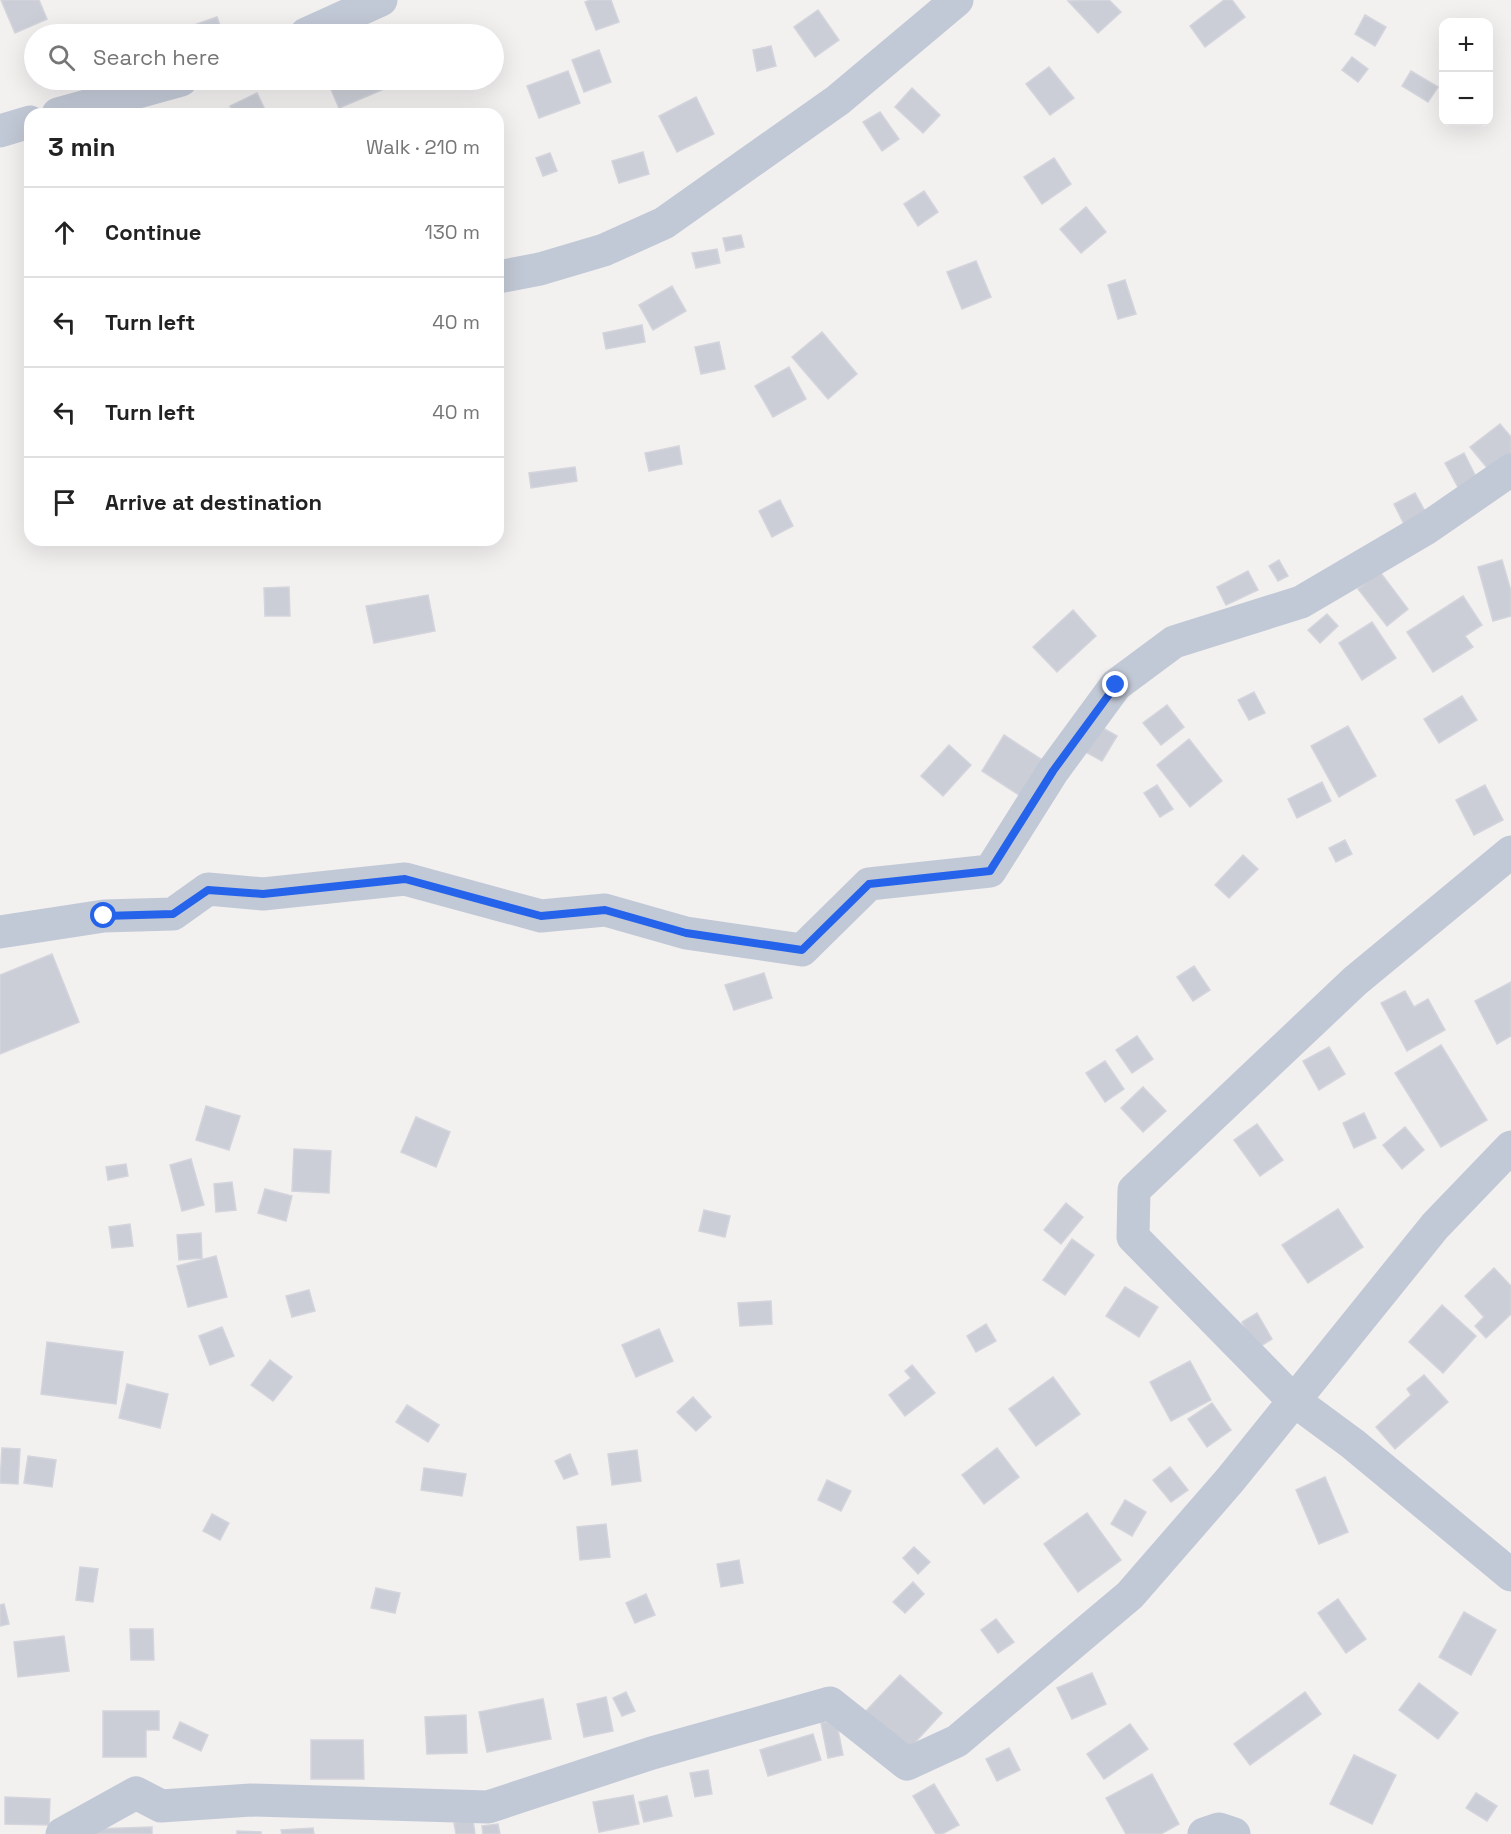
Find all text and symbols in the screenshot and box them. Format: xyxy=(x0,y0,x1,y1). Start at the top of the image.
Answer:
map controls xyxy=(1439,18,1493,126)
button: + xyxy=(1439,18,1493,72)
search box xyxy=(24,24,504,90)
icon: search xyxy=(45,41,78,74)
text: Search here xyxy=(93,43,220,71)
button: − xyxy=(1439,72,1493,126)
text: 3 min xyxy=(48,130,116,164)
text: Walk · 210 m xyxy=(366,134,480,160)
icon: ahead xyxy=(48,216,81,249)
text: Continue xyxy=(105,218,201,246)
text: 130 m xyxy=(424,219,480,245)
icon: left xyxy=(48,306,81,339)
text: Turn left xyxy=(105,308,195,336)
text: 40 m xyxy=(432,309,480,335)
icon: left xyxy=(48,396,81,429)
text: Turn left xyxy=(105,398,195,426)
text: 40 m xyxy=(432,399,480,425)
icon: arrive xyxy=(48,486,81,519)
text: Arrive at destination xyxy=(105,488,322,516)
route end xyxy=(1102,671,1128,697)
route start xyxy=(90,902,116,928)

